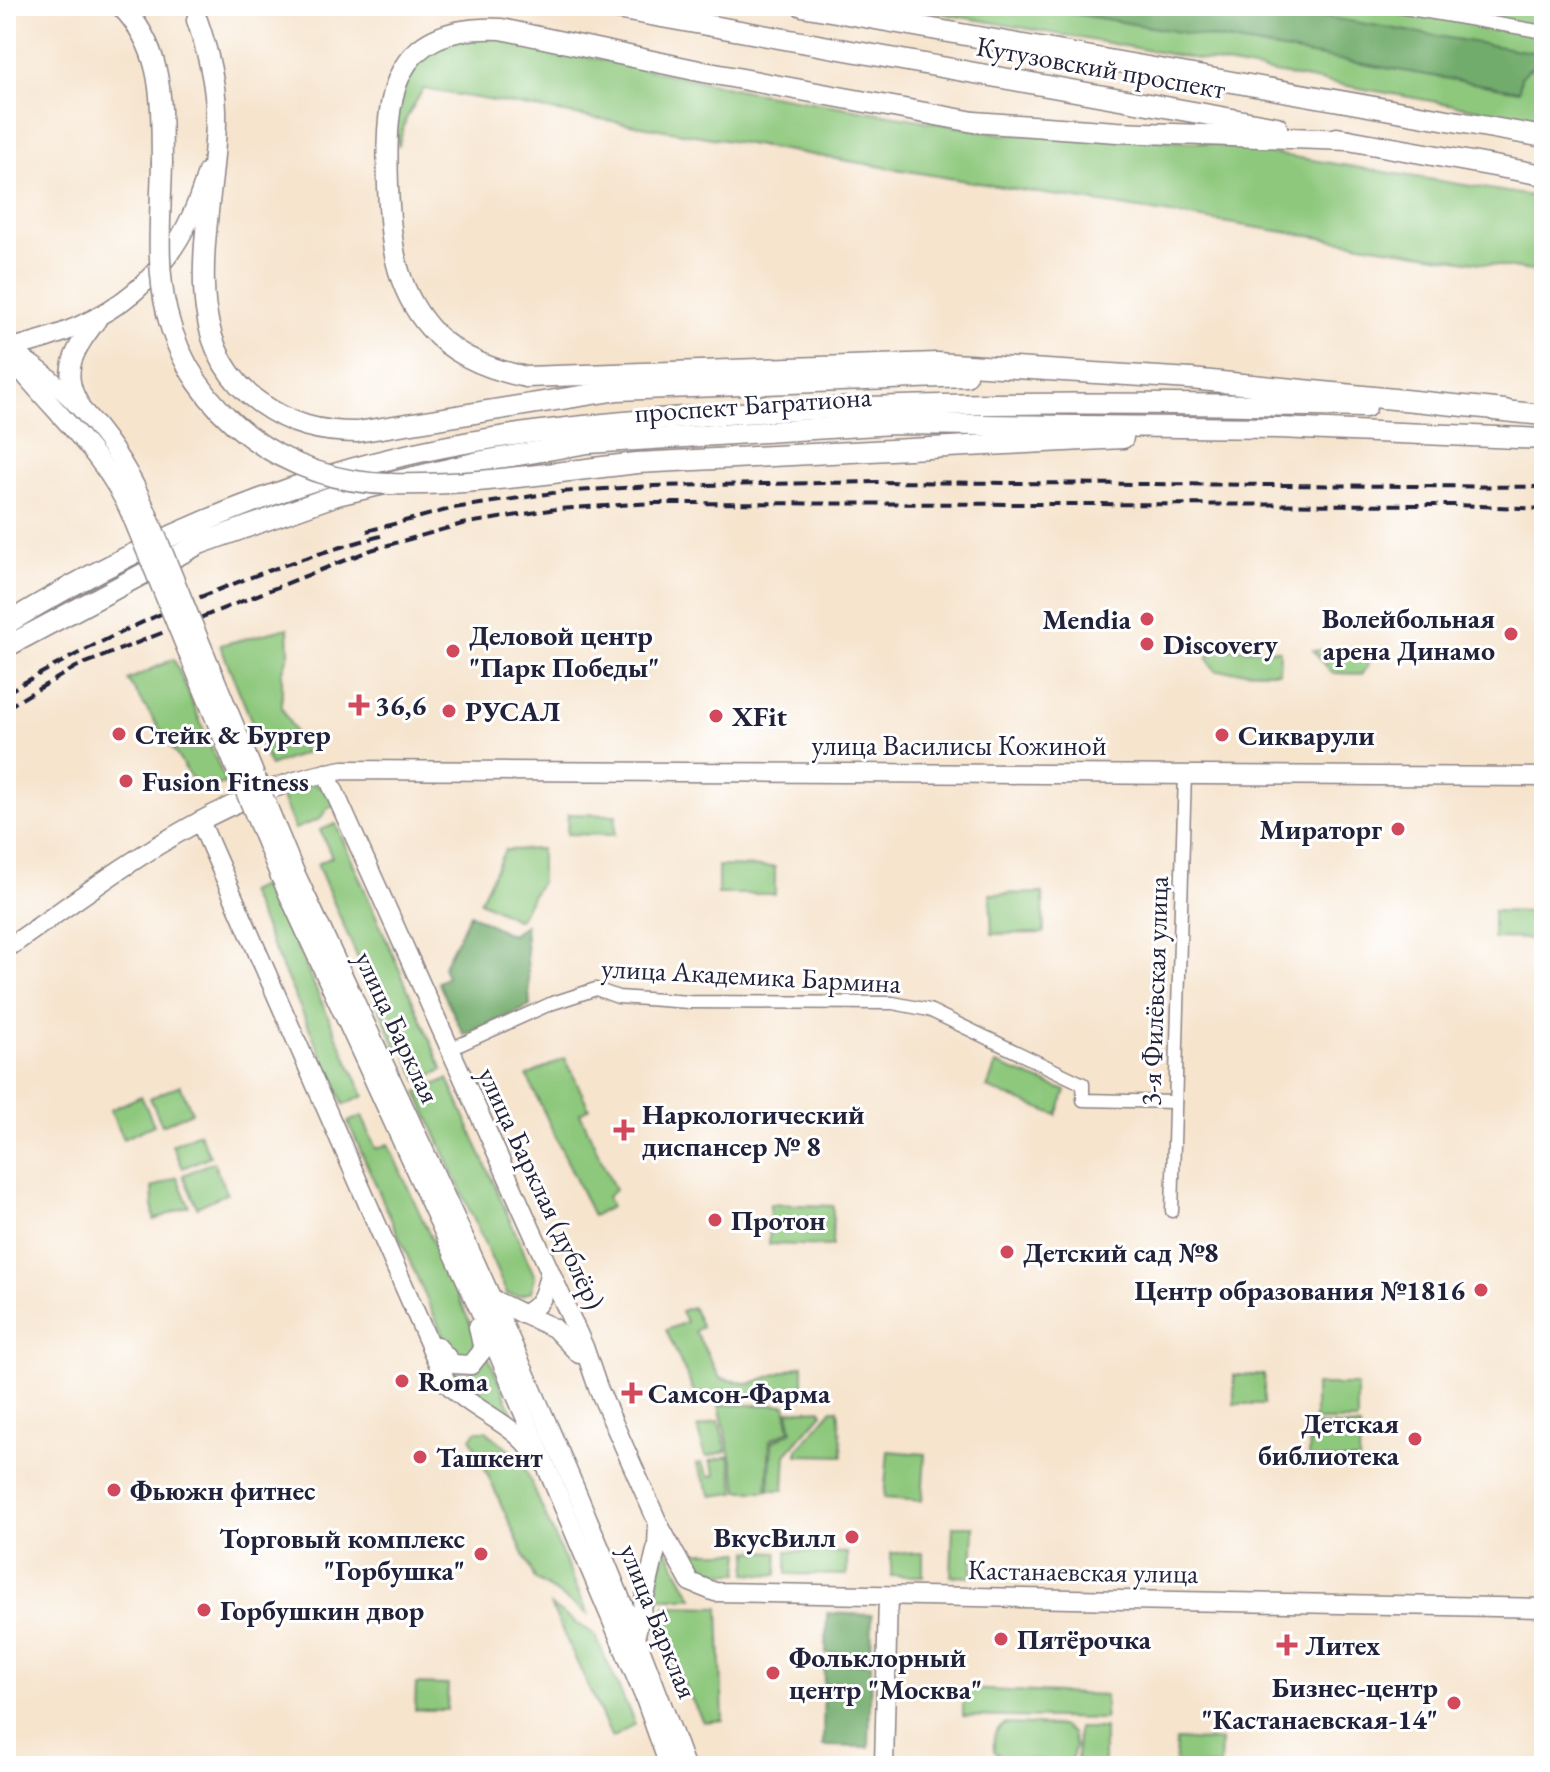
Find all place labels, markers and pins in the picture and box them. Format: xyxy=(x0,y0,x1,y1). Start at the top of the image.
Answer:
place label: Волейбольная арена Динамо xyxy=(1322,600,1495,668)
place label: Mendia xyxy=(1042,601,1132,637)
marker: Mendia xyxy=(1138,610,1156,628)
place label: Деловой центр "Парк Победы" xyxy=(469,617,659,685)
marker: Волейбольная арена Динамо xyxy=(1502,625,1520,643)
place label: Discovery xyxy=(1163,626,1278,662)
marker: Discovery xyxy=(1138,635,1156,653)
marker: Деловой центр "Парк Победы" xyxy=(444,642,462,660)
place label: 36,6 xyxy=(375,687,427,723)
place label: РУСАЛ xyxy=(465,693,560,729)
marker: 36,6 xyxy=(350,696,368,714)
place label: XFit xyxy=(731,698,788,734)
marker: РУСАЛ xyxy=(440,702,458,720)
marker: XFit xyxy=(707,707,725,725)
place label: Стейк & Бургер xyxy=(135,716,331,752)
place label: Сикварули xyxy=(1238,717,1375,753)
marker: Стейк & Бургер xyxy=(110,725,128,743)
marker: Сикварули xyxy=(1213,726,1231,744)
place label: Fusion Fitness xyxy=(142,763,309,799)
marker: Fusion Fitness xyxy=(117,772,135,790)
place label: Мираторг xyxy=(1259,811,1382,847)
marker: Мираторг xyxy=(1389,820,1407,838)
place label: Наркологический диспансер № 8 xyxy=(642,1096,864,1164)
marker: Наркологический диспансер № 8 xyxy=(613,1119,635,1141)
place label: Протон xyxy=(731,1202,826,1238)
marker: Протон xyxy=(706,1211,724,1229)
place label: Детский сад №8 xyxy=(1023,1234,1219,1270)
marker: Детский сад №8 xyxy=(998,1243,1016,1261)
place label: Центр образования №1816 xyxy=(1135,1272,1465,1308)
marker: Центр образования №1816 xyxy=(1472,1281,1490,1299)
place label: Roma xyxy=(418,1363,489,1399)
marker: Roma xyxy=(393,1372,411,1390)
place label: Самсон-Фарма xyxy=(648,1375,831,1411)
marker: Самсон-Фарма xyxy=(623,1384,641,1402)
place label: Детская библиотека xyxy=(1258,1405,1400,1473)
marker: Детская библиотека xyxy=(1406,1430,1424,1448)
place label: Ташкент xyxy=(436,1439,543,1475)
marker: Ташкент xyxy=(411,1448,429,1466)
place label: Фьюжн фитнес xyxy=(130,1472,316,1508)
marker: Фьюжн фитнес xyxy=(105,1481,123,1499)
place label: ВкусВилл xyxy=(714,1519,836,1555)
place label: Торговый комплекс "Горбушка" xyxy=(219,1520,465,1588)
marker: ВкусВилл xyxy=(843,1528,861,1546)
marker: Торговый комплекс "Горбушка" xyxy=(472,1545,490,1563)
place label: Горбушкин двор xyxy=(220,1592,424,1628)
marker: Горбушкин двор xyxy=(195,1601,213,1619)
place label: Пятёрочка xyxy=(1017,1621,1152,1657)
place label: Литех xyxy=(1305,1627,1380,1663)
marker: Пятёрочка xyxy=(992,1630,1010,1648)
marker: Литех xyxy=(1276,1634,1298,1656)
place label: Фольклорный центр "Москва" xyxy=(789,1639,982,1707)
marker: Фольклорный центр "Москва" xyxy=(764,1664,782,1682)
place label: Бизнес-центр "Кастанаевская-14" xyxy=(1202,1669,1438,1737)
marker: Бизнес-центр "Кастанаевская-14" xyxy=(1445,1694,1463,1712)

